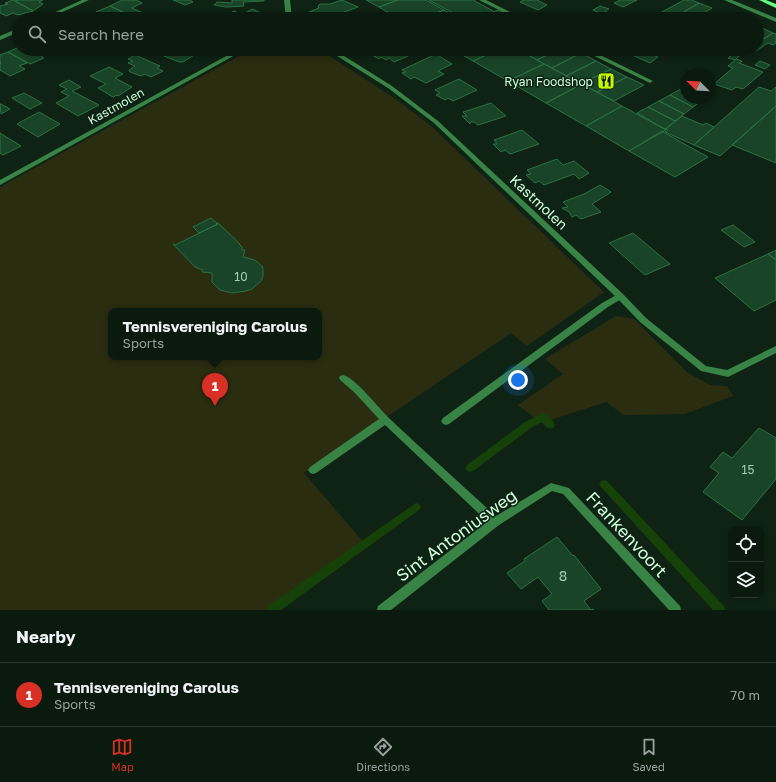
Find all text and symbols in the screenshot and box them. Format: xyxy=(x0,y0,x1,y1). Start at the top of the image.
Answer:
search box xyxy=(12,12,764,56)
icon: search xyxy=(26,23,48,45)
text: Search here xyxy=(58,25,144,43)
north arrow xyxy=(680,68,716,104)
restaurant icon: Ryan Foodshop xyxy=(596,71,616,91)
place label: Ryan Foodshop xyxy=(504,74,593,89)
street label: Kastmolen xyxy=(85,84,147,128)
street label: Kastmolen xyxy=(507,171,571,233)
house number: 10 xyxy=(234,269,248,284)
popup xyxy=(108,308,322,360)
text: Tennisvereniging Carolus xyxy=(123,317,307,335)
text: Sports xyxy=(123,335,164,351)
your location xyxy=(508,370,528,390)
pin: 1 xyxy=(202,373,228,406)
house number: 15 xyxy=(742,462,754,477)
street label: Sint Antoniusweg xyxy=(392,484,520,586)
street label: Frankenvoort xyxy=(582,487,672,581)
map controls xyxy=(728,526,764,598)
button: locate xyxy=(728,526,764,562)
button: layers xyxy=(728,562,764,598)
house number: 8 xyxy=(559,567,567,584)
text: Nearby xyxy=(16,626,76,647)
text: Tennisvereniging Carolus xyxy=(54,678,239,696)
text: 1 xyxy=(26,687,32,703)
text: 70 m xyxy=(730,687,760,703)
text: Sports xyxy=(54,696,96,712)
tab: Map xyxy=(111,736,134,773)
tab: Directions xyxy=(356,736,410,773)
tab: Saved xyxy=(633,736,665,773)

